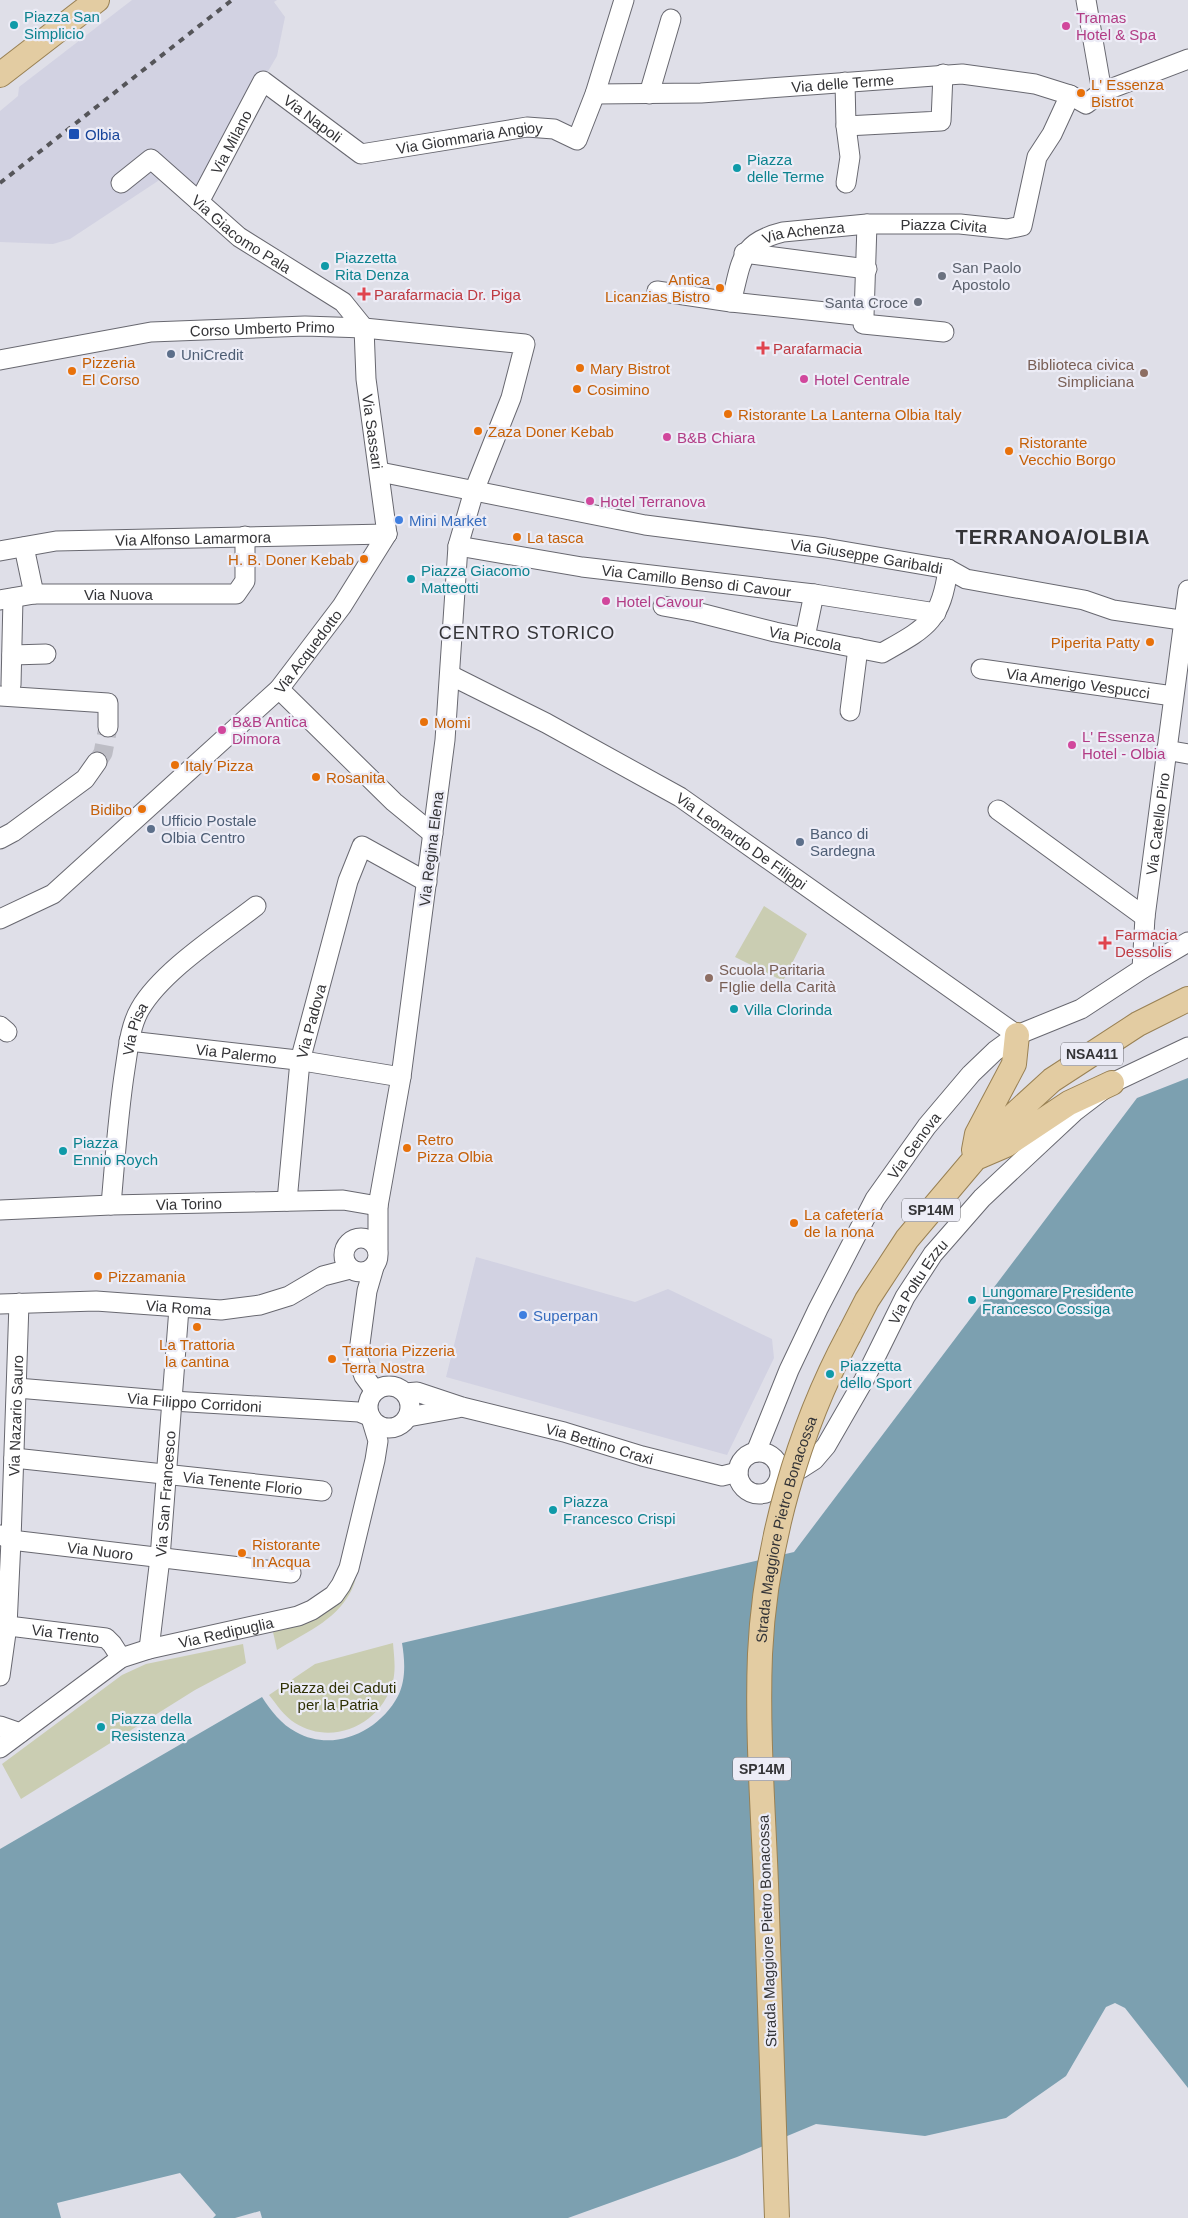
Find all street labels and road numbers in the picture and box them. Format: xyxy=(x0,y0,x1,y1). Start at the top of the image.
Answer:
street label: Via delle Terme xyxy=(791,70,895,95)
street label: Via Napoli xyxy=(280,91,345,145)
street label: Via Milano xyxy=(207,107,255,177)
street label: Via Giommaria Angioy xyxy=(395,119,544,157)
street label: Via Giacomo Pala xyxy=(189,191,295,276)
street label: Piazza Civita xyxy=(900,216,989,235)
street label: Via Achenza xyxy=(759,218,846,247)
street label: Corso Umberto Primo xyxy=(190,317,335,339)
street label: Via Sassari xyxy=(360,393,387,470)
street label: Via Alfonso Lamarmora xyxy=(115,528,272,548)
street label: Via Giuseppe Garibaldi xyxy=(789,535,944,576)
street label: Via Camillo Benso di Cavour xyxy=(601,561,792,600)
street label: Via Nuova xyxy=(84,586,154,603)
street label: Via Acquedotto xyxy=(270,606,345,697)
street label: Via Piccola xyxy=(767,622,844,654)
street label: Via Amerigo Vespucci xyxy=(1005,664,1151,701)
street label: Via Catello Piro xyxy=(1142,772,1172,876)
street label: Via Leonardo De Filippi xyxy=(673,789,810,892)
street label: Via Regina Elena xyxy=(416,790,447,907)
street label: Via Padova xyxy=(293,981,329,1060)
street label: Via Pisa xyxy=(119,999,151,1057)
street label: Via Palermo xyxy=(195,1040,278,1066)
road number: NSA411 xyxy=(1061,1042,1123,1066)
street label: Via Genova xyxy=(884,1108,944,1182)
street label: Via Torino xyxy=(156,1194,222,1213)
road number: SP14M xyxy=(902,1198,960,1222)
street label: Via Poltu Ezzu xyxy=(885,1236,951,1327)
street label: Via Roma xyxy=(145,1296,213,1318)
street label: Via Nazario Sauro xyxy=(5,1355,26,1477)
street label: Via Filippo Corridoni xyxy=(126,1389,262,1415)
street label: Strada Maggiore Pietro Bonacossa xyxy=(752,1413,820,1643)
street label: Via Bettino Craxi xyxy=(544,1419,655,1467)
street label: Via San Francesco xyxy=(152,1430,178,1558)
street label: Via Tenente Florio xyxy=(182,1468,303,1497)
street label: Via Nuoro xyxy=(66,1538,134,1563)
street label: Via Redipuglia xyxy=(177,1613,276,1651)
street label: Via Trento xyxy=(31,1620,100,1646)
road number: SP14M xyxy=(733,1758,791,1780)
street label: Strada Maggiore Pietro Bonacossa xyxy=(754,1814,780,2048)

